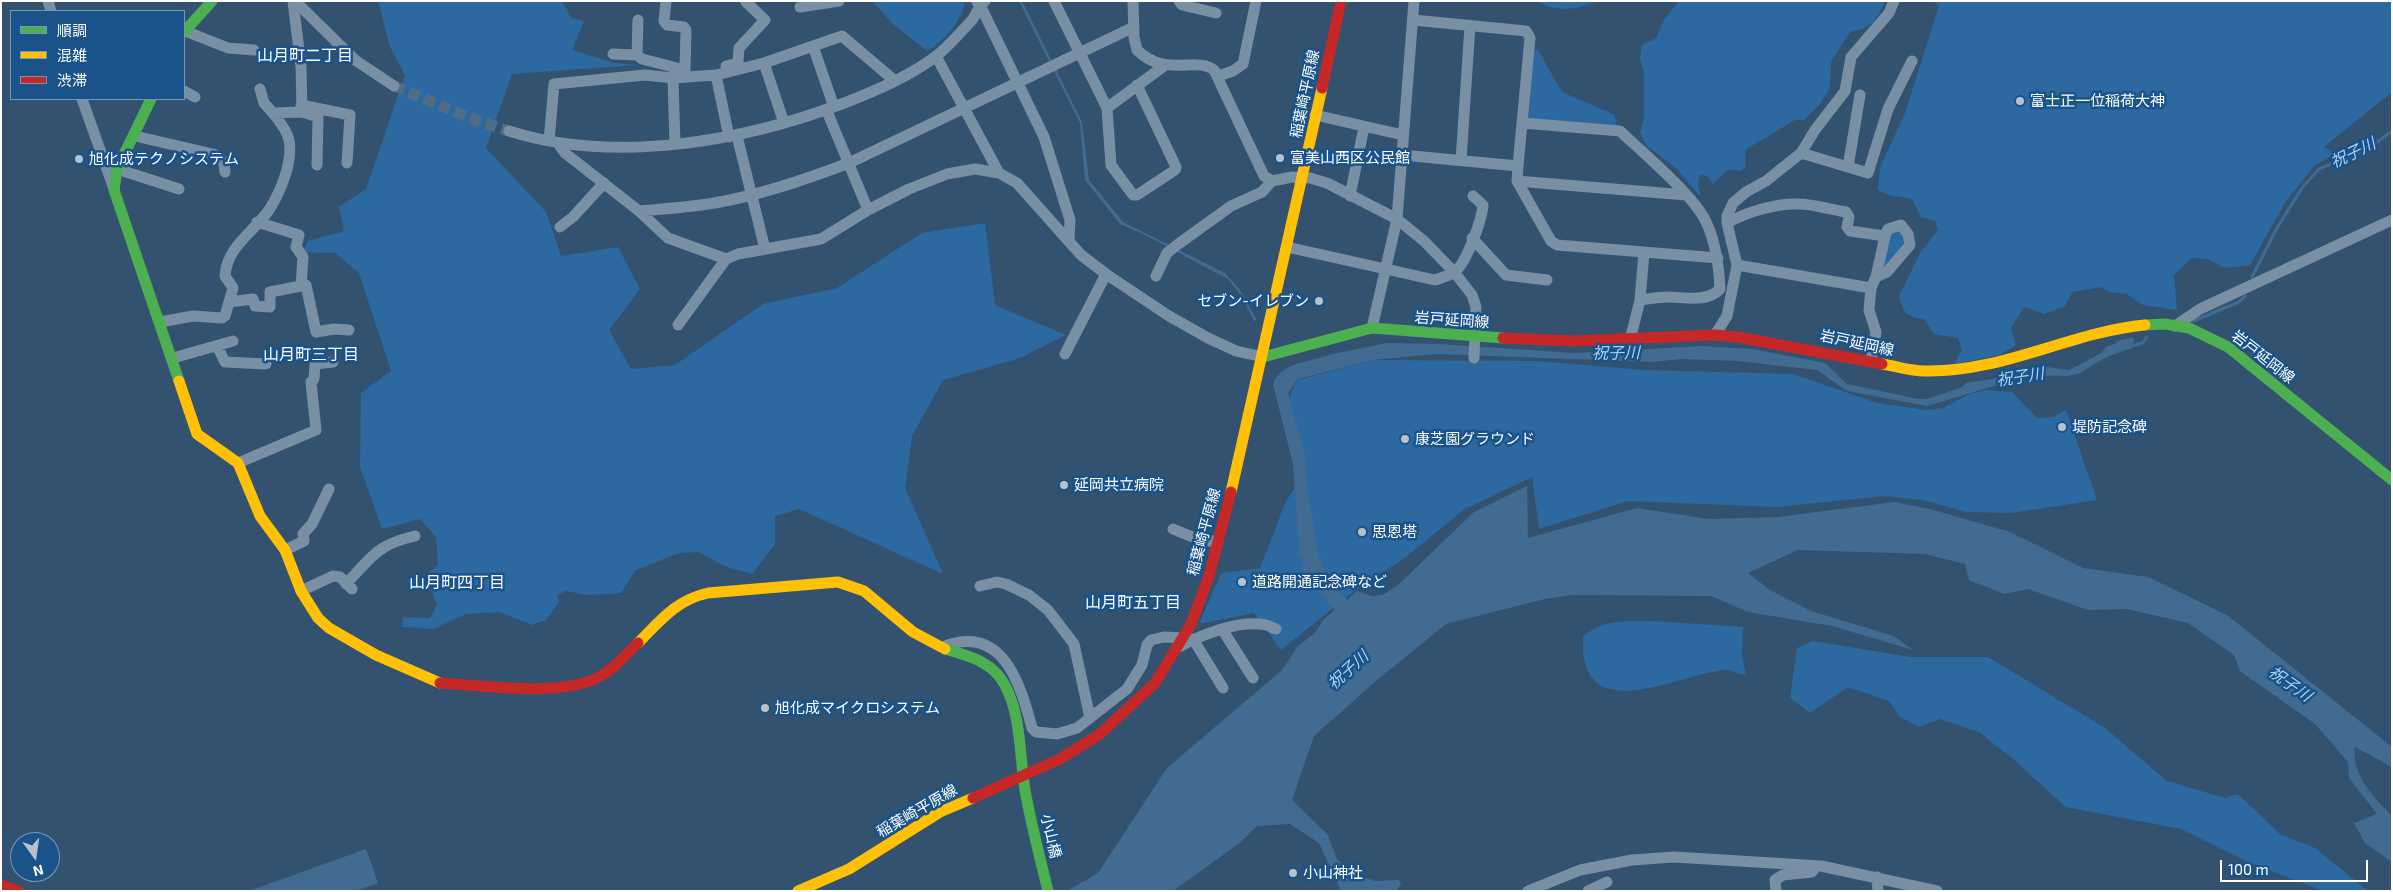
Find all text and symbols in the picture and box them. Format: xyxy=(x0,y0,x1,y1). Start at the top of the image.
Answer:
legend xyxy=(10,10,185,100)
text: 順調 xyxy=(57,21,87,39)
text: 混雑 xyxy=(57,46,87,64)
district label: 山月町二丁目 xyxy=(257,46,353,66)
street label: 稲葉崎平原線 xyxy=(1287,48,1323,140)
text: 渋滞 xyxy=(57,71,87,89)
place label: 富士正一位稲荷大神 xyxy=(2030,92,2165,110)
marker: 富士正一位稲荷大神 xyxy=(2014,95,2026,107)
water label: 祝子川 xyxy=(2327,134,2379,172)
place label: 富美山西区公民館 xyxy=(1290,149,1410,167)
place label: 旭化成テクノシステム xyxy=(89,150,239,168)
marker: 富美山西区公民館 xyxy=(1274,152,1286,164)
marker: 旭化成テクノシステム xyxy=(73,153,85,165)
place label: セブン-イレブン xyxy=(1197,292,1309,310)
marker: セブン-イレブン xyxy=(1313,295,1325,307)
street label: 岩戸延岡線 xyxy=(1414,308,1490,332)
street label: 岩戸延岡線 xyxy=(1818,326,1896,360)
street label: 岩戸延岡線 xyxy=(2228,327,2298,387)
water label: 祝子川 xyxy=(1592,343,1640,363)
district label: 山月町三丁目 xyxy=(263,345,359,365)
water label: 祝子川 xyxy=(1995,364,2045,390)
place label: 堤防記念碑 xyxy=(2072,418,2147,436)
marker: 堤防記念碑 xyxy=(2056,421,2068,433)
place label: 康芝園グラウンド xyxy=(1415,430,1535,448)
marker: 康芝園グラウンド xyxy=(1399,433,1411,445)
place label: 延岡共立病院 xyxy=(1074,476,1164,494)
marker: 延岡共立病院 xyxy=(1058,479,1070,491)
street label: 稲葉崎平原線 xyxy=(1184,486,1224,578)
place label: 思恩塔 xyxy=(1372,523,1417,541)
marker: 思恩塔 xyxy=(1356,526,1368,538)
district label: 山月町四丁目 xyxy=(409,573,505,593)
place label: 道路開通記念碑など xyxy=(1252,573,1387,591)
marker: 道路開通記念碑など xyxy=(1236,576,1248,588)
district label: 山月町五丁目 xyxy=(1085,593,1181,613)
water label: 祝子川 xyxy=(1324,647,1372,693)
water label: 祝子川 xyxy=(2265,662,2315,706)
place label: 旭化成マイクロシステム xyxy=(775,699,940,717)
marker: 旭化成マイクロシステム xyxy=(759,702,771,714)
street label: 稲葉崎平原線 xyxy=(874,781,960,841)
street label: 小山橋 xyxy=(1037,812,1065,860)
north arrow xyxy=(10,832,60,882)
scale bar xyxy=(2223,850,2370,882)
text: 100 m xyxy=(2228,860,2269,878)
text: N xyxy=(32,862,45,881)
place label: 小山神社 xyxy=(1303,864,1363,882)
marker: 小山神社 xyxy=(1287,867,1299,879)

